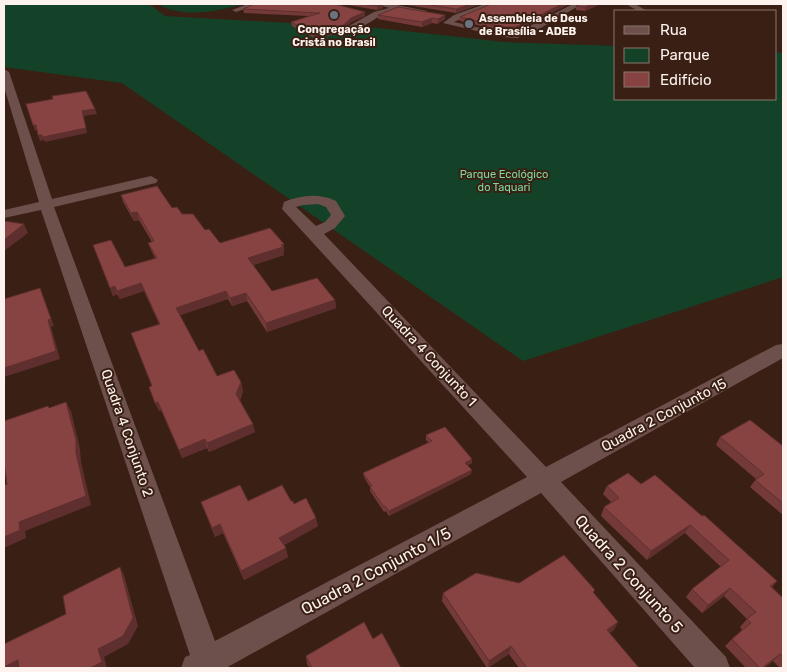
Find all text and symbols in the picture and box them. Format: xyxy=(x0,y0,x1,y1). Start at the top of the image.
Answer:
marker: Congregação Cristã no Brasil xyxy=(328,9,340,21)
legend xyxy=(614,10,777,100)
place label: Assembleia de Deus de Brasília - ADEB xyxy=(479,12,588,38)
marker: Assembleia de Deus de Brasília - ADEB xyxy=(463,18,475,30)
text: Rua xyxy=(660,21,687,39)
place label: Congregação Cristã no Brasil xyxy=(292,23,376,49)
text: Parque xyxy=(660,46,710,64)
text: Edifício xyxy=(660,71,712,89)
park label: Parque Ecológico do Taquari xyxy=(460,168,548,194)
street label: Quadra 4 Conjunto 1 xyxy=(378,302,480,410)
street label: Quadra 4 Conjunto 2 xyxy=(97,367,157,499)
street label: Quadra 2 Conjunto 15 xyxy=(598,375,730,455)
street label: Quadra 2 Conjunto 5 xyxy=(571,511,687,637)
street label: Quadra 2 Conjunto 1/5 xyxy=(298,523,454,619)

